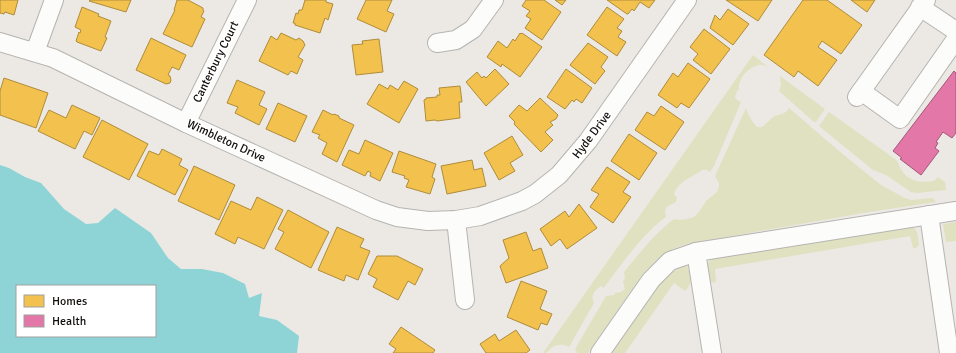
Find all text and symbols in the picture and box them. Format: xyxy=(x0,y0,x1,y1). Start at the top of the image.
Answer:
street label: Canterbury Court xyxy=(190,19,242,105)
street label: Hyde Drive xyxy=(569,108,615,162)
street label: Wimbleton Drive xyxy=(184,116,268,166)
legend xyxy=(16,285,156,337)
text: Homes xyxy=(52,294,87,309)
text: Health xyxy=(52,314,86,329)

